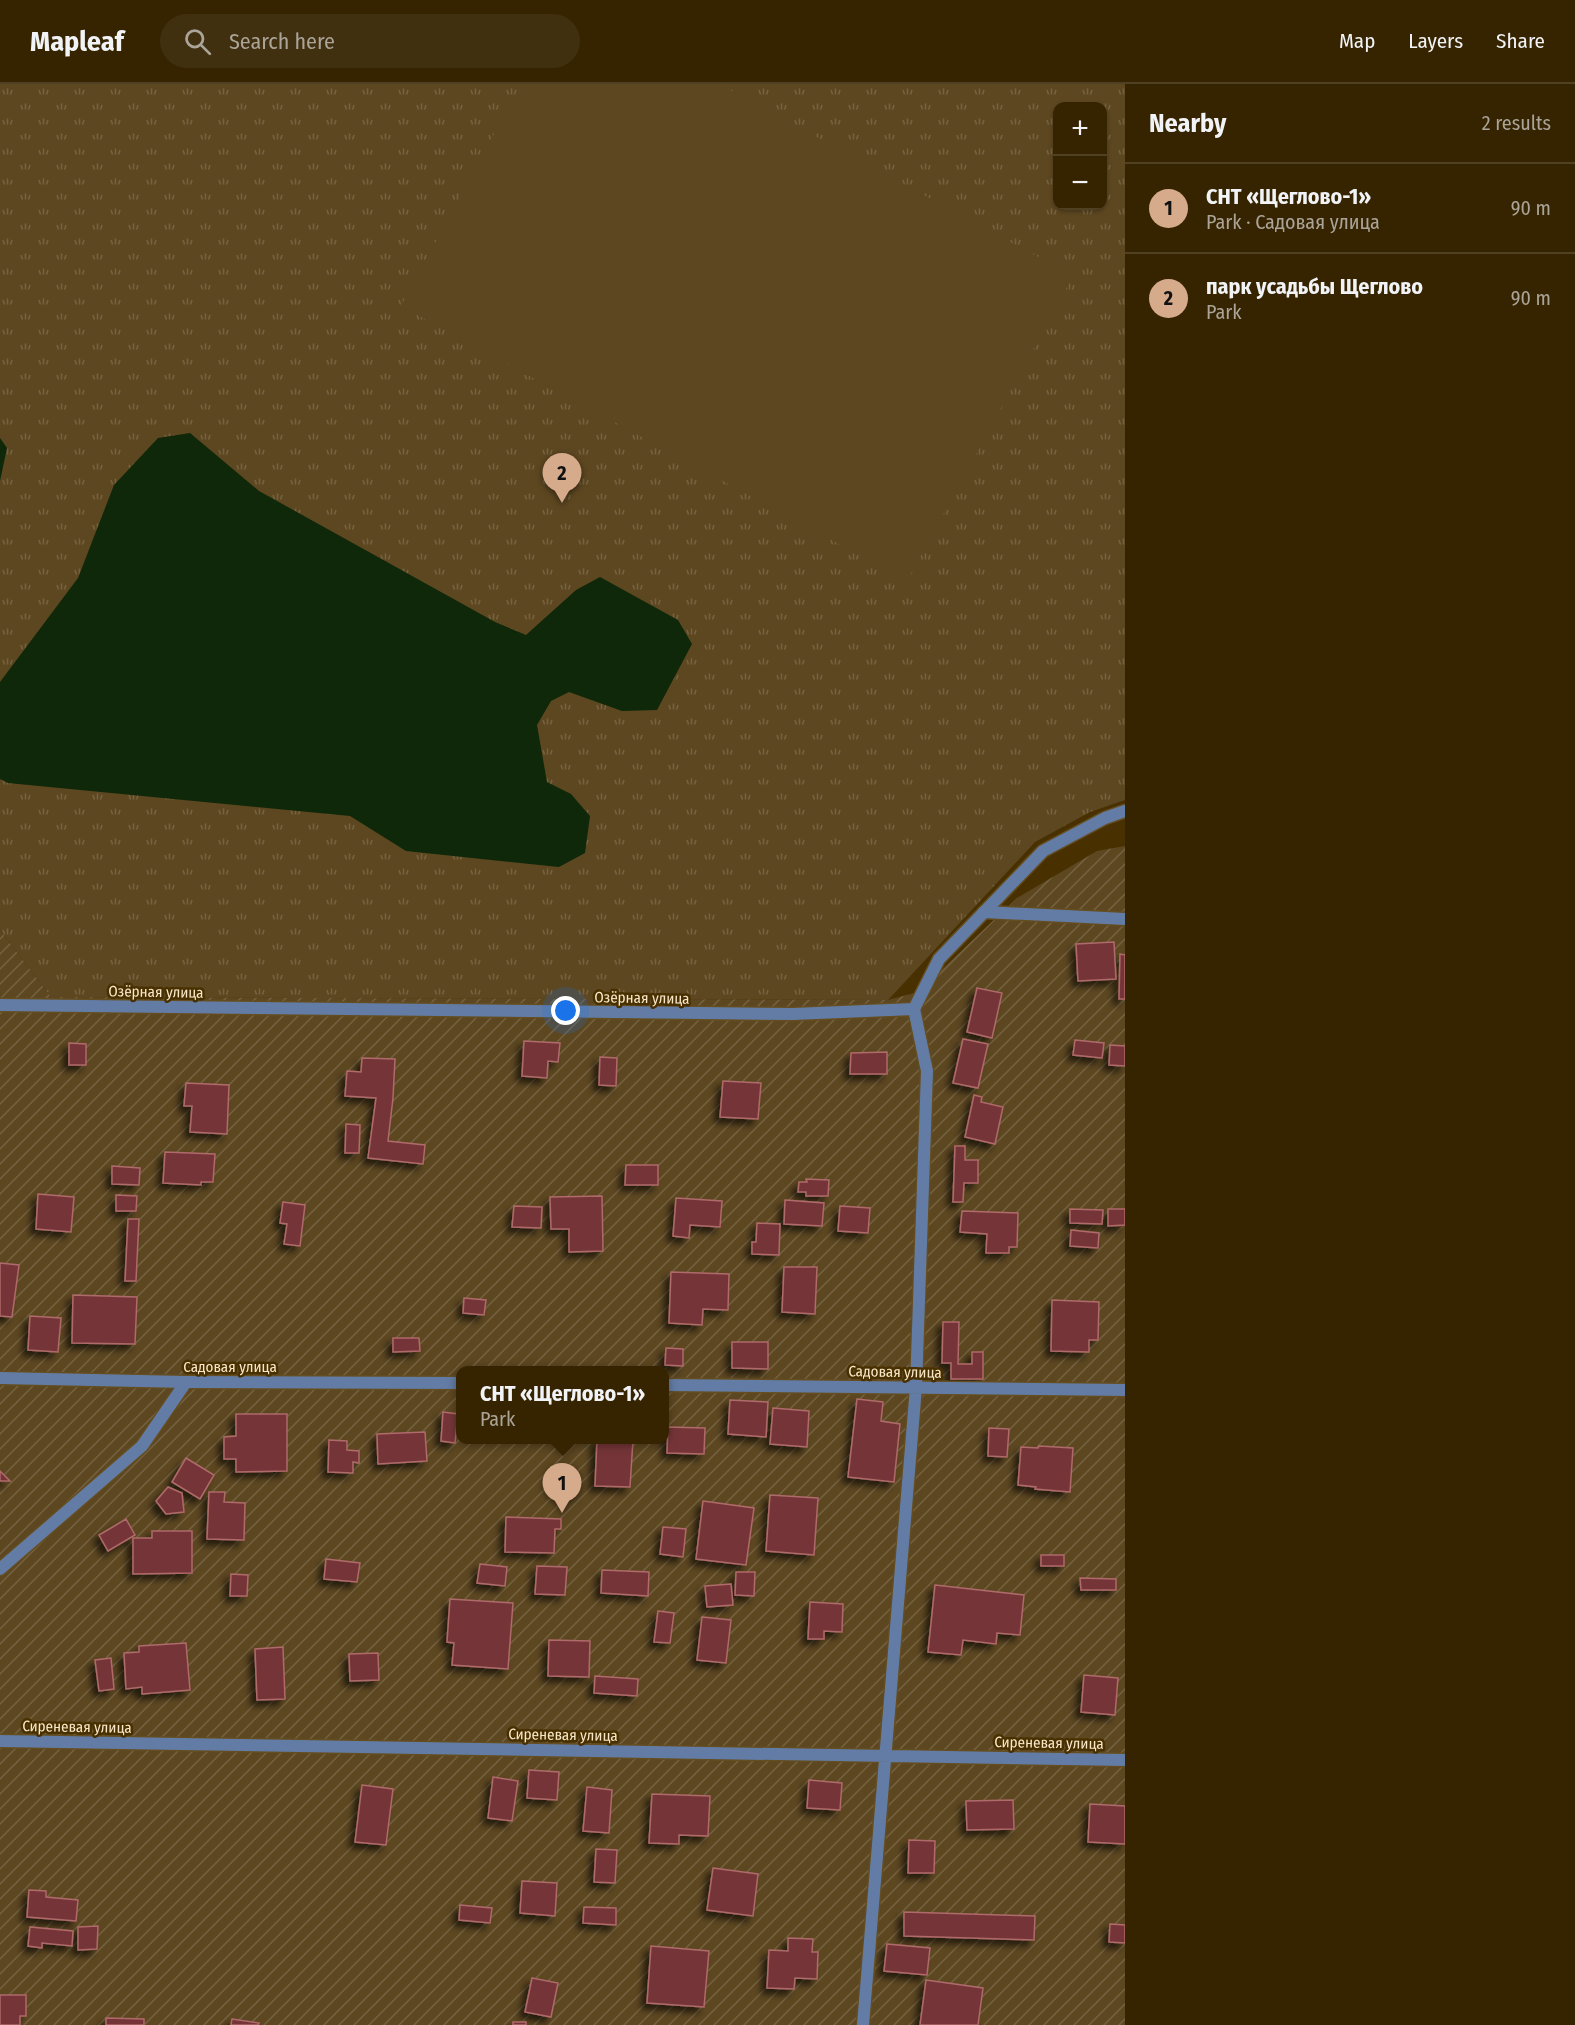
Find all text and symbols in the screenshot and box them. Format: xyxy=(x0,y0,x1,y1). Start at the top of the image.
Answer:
search box xyxy=(160,14,580,68)
text: Mapleaf xyxy=(30,25,124,58)
icon: search xyxy=(181,25,214,58)
text: Search here xyxy=(229,28,335,55)
text: Map xyxy=(1339,28,1375,54)
text: Layers xyxy=(1408,28,1463,54)
text: Share xyxy=(1496,28,1545,54)
map controls xyxy=(1053,102,1107,210)
button: + xyxy=(1053,102,1107,156)
text: Nearby xyxy=(1149,108,1226,139)
text: 2 results xyxy=(1482,111,1551,135)
button: − xyxy=(1053,156,1107,210)
text: СНТ «Щеглово-1» xyxy=(1206,183,1371,210)
text: 1 xyxy=(1164,196,1173,220)
text: 90 m xyxy=(1511,196,1551,220)
text: Park · Садовая улица xyxy=(1206,210,1380,234)
text: парк усадьбы Щеглово xyxy=(1206,273,1423,300)
text: 2 xyxy=(1164,286,1173,310)
text: 90 m xyxy=(1511,286,1551,310)
text: Park xyxy=(1206,300,1242,324)
pin: 2 xyxy=(542,454,582,503)
street label: Озёрная улица xyxy=(108,982,204,1002)
street label: Озёрная улица xyxy=(594,988,690,1008)
your location xyxy=(551,996,580,1025)
street label: Садовая улица xyxy=(183,1358,277,1376)
street label: Садовая улица xyxy=(848,1362,942,1382)
popup xyxy=(456,1366,669,1444)
text: СНТ «Щеглово-1» xyxy=(480,1380,645,1407)
text: Park xyxy=(480,1407,515,1431)
pin: 1 xyxy=(542,1464,582,1513)
street label: Сиреневая улица xyxy=(22,1717,132,1737)
street label: Сиреневая улица xyxy=(508,1725,618,1745)
street label: Сиреневая улица xyxy=(994,1733,1104,1753)

